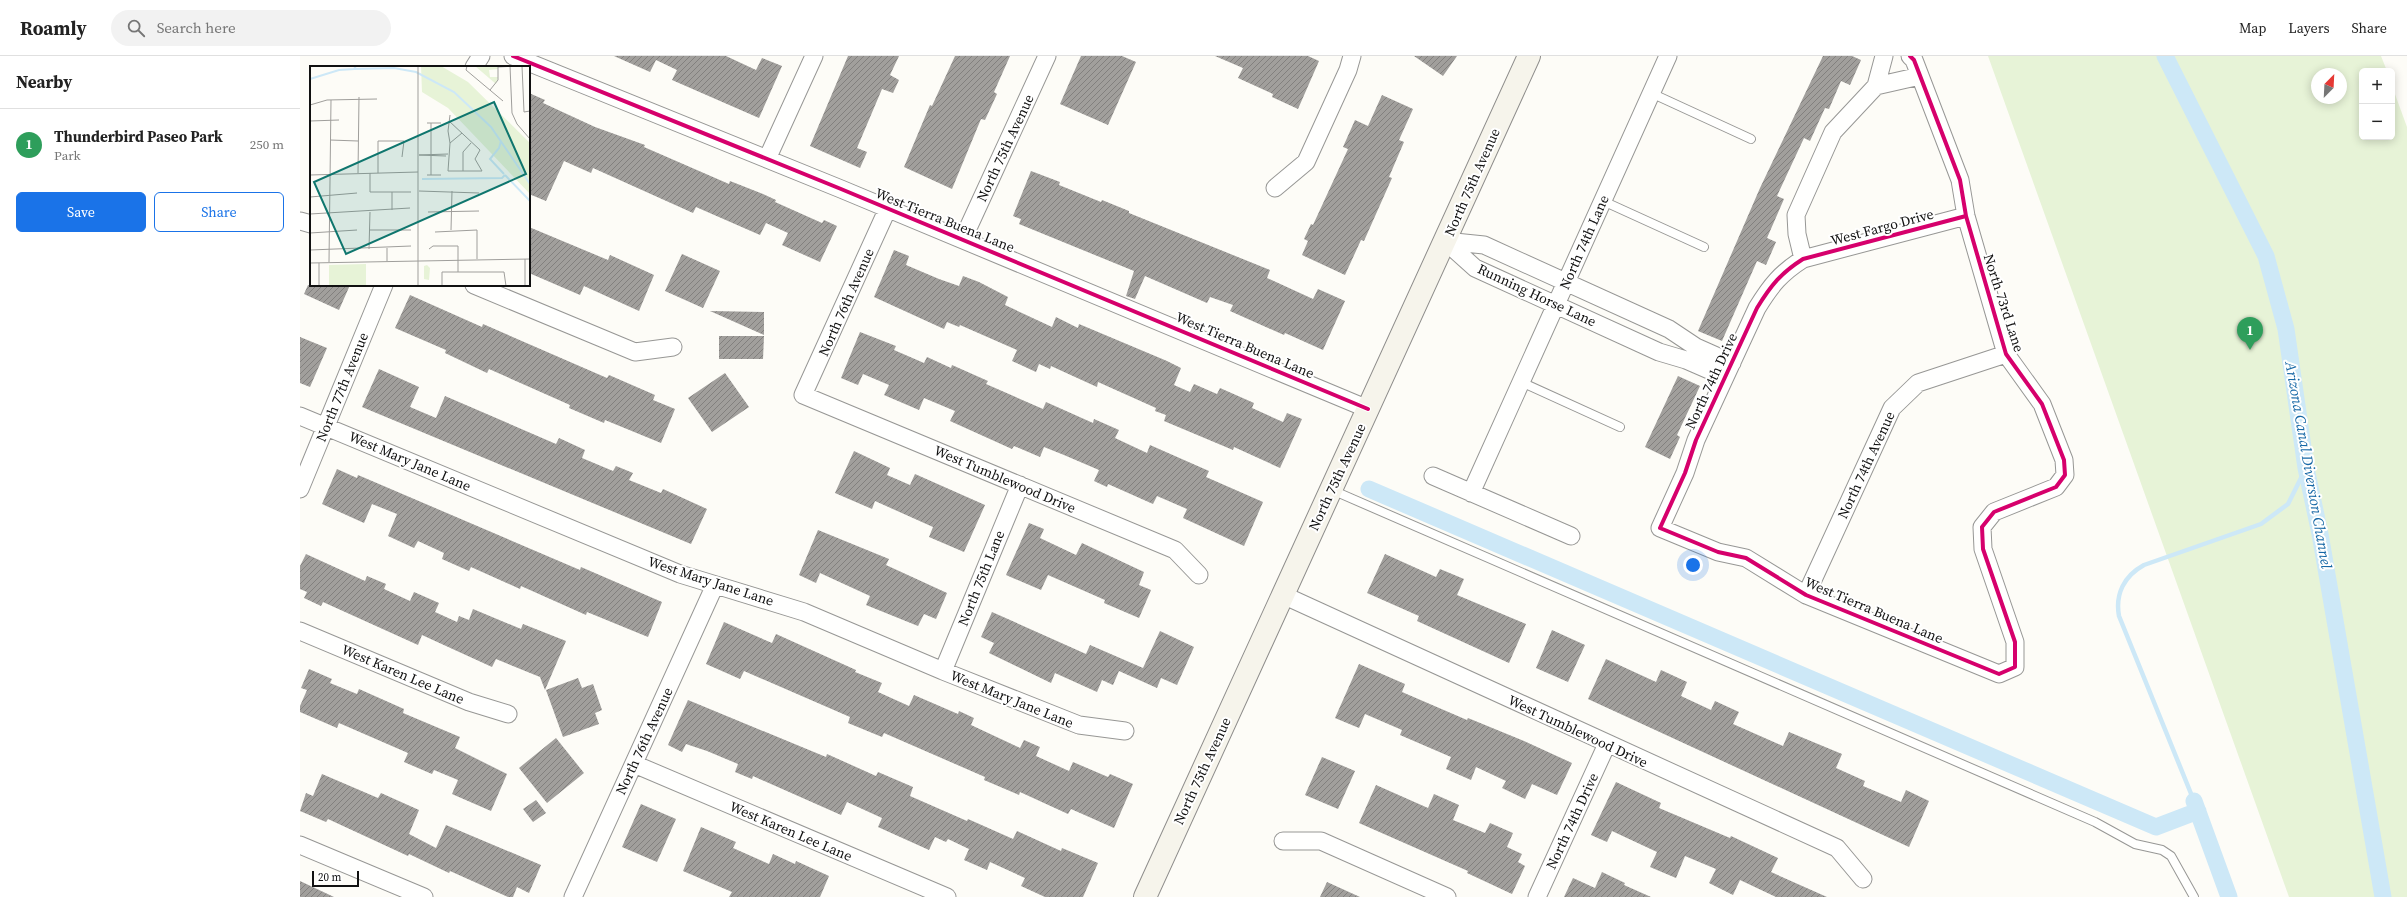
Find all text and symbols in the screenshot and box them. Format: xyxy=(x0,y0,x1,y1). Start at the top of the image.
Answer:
search box xyxy=(111,10,391,46)
text: Roamly xyxy=(20,15,87,41)
icon: search xyxy=(125,17,147,39)
text: Search here xyxy=(157,17,236,38)
text: Map xyxy=(2239,18,2266,38)
text: Layers xyxy=(2288,18,2330,38)
text: Share xyxy=(2352,18,2387,38)
inset map xyxy=(310,66,530,286)
north arrow xyxy=(2311,68,2347,104)
map controls xyxy=(2359,68,2395,140)
button: + xyxy=(2359,68,2395,104)
text: Nearby xyxy=(16,70,72,94)
street label: North 75th Avenue xyxy=(971,91,1039,205)
button: − xyxy=(2359,104,2395,140)
street label: North 75th Avenue xyxy=(1439,125,1505,239)
text: Thunderbird Paseo Park xyxy=(54,126,223,147)
text: 1 xyxy=(25,136,33,153)
text: 250 m xyxy=(250,136,284,153)
text: Park xyxy=(54,147,81,164)
street label: West Tierra Buena Lane xyxy=(872,183,1018,257)
button: Save xyxy=(16,192,146,232)
button: Share xyxy=(154,192,284,232)
street label: North 74th Lane xyxy=(1554,192,1614,292)
street label: West Fargo Drive xyxy=(1828,204,1936,250)
street label: North 76th Avenue xyxy=(813,245,879,359)
street label: North 73rd Lane xyxy=(1979,251,2029,355)
street label: Running Horse Lane xyxy=(1474,259,1600,331)
street label: West Tierra Buena Lane xyxy=(1173,307,1317,383)
pin: 1 xyxy=(2237,317,2263,350)
street label: North 77th Avenue xyxy=(311,329,373,445)
street label: North 74th Drive xyxy=(1680,330,1742,432)
water label: Arizona Canal Diversion Channel xyxy=(2280,359,2338,571)
street label: North 74th Avenue xyxy=(1832,408,1900,522)
street label: North 75th Avenue xyxy=(1303,420,1371,534)
street label: West Mary Jane Lane xyxy=(346,426,474,496)
street label: West Tumblewood Drive xyxy=(931,440,1079,518)
street label: North 75th Lane xyxy=(953,527,1009,629)
street label: West Mary Jane Lane xyxy=(645,551,777,611)
your location xyxy=(1683,555,1703,575)
street label: West Tierra Buena Lane xyxy=(1802,572,1946,648)
street label: West Karen Lee Lane xyxy=(339,639,467,709)
street label: West Mary Jane Lane xyxy=(947,665,1077,733)
street label: North 76th Avenue xyxy=(610,684,678,798)
street label: West Tumblewood Drive xyxy=(1505,690,1651,772)
street label: North 75th Avenue xyxy=(1168,714,1236,828)
street label: North 74th Drive xyxy=(1541,770,1603,872)
street label: West Karen Lee Lane xyxy=(727,796,855,866)
scale bar xyxy=(312,869,359,888)
text: 20 m xyxy=(318,870,341,885)

